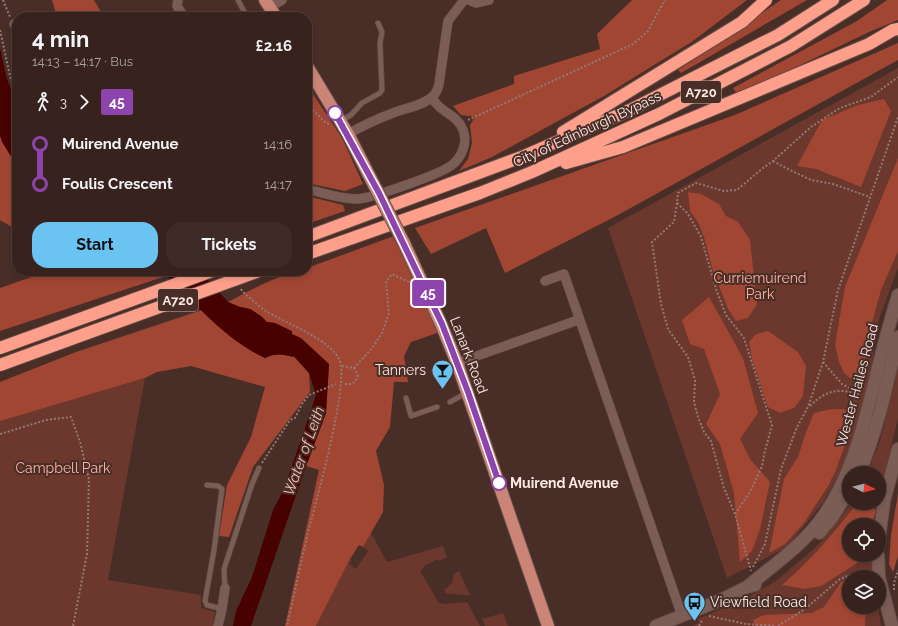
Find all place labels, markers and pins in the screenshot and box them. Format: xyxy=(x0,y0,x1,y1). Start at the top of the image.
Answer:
unlabelled marker xyxy=(327,105,343,121)
bar icon: Tanners xyxy=(429,357,455,390)
place label: Tanners xyxy=(375,362,426,378)
marker: Muirend Avenue xyxy=(491,475,507,491)
place label: Muirend Avenue xyxy=(510,475,619,491)
bus stop icon: Viewfield Road xyxy=(682,589,708,622)
place label: Viewfield Road xyxy=(710,594,807,610)

